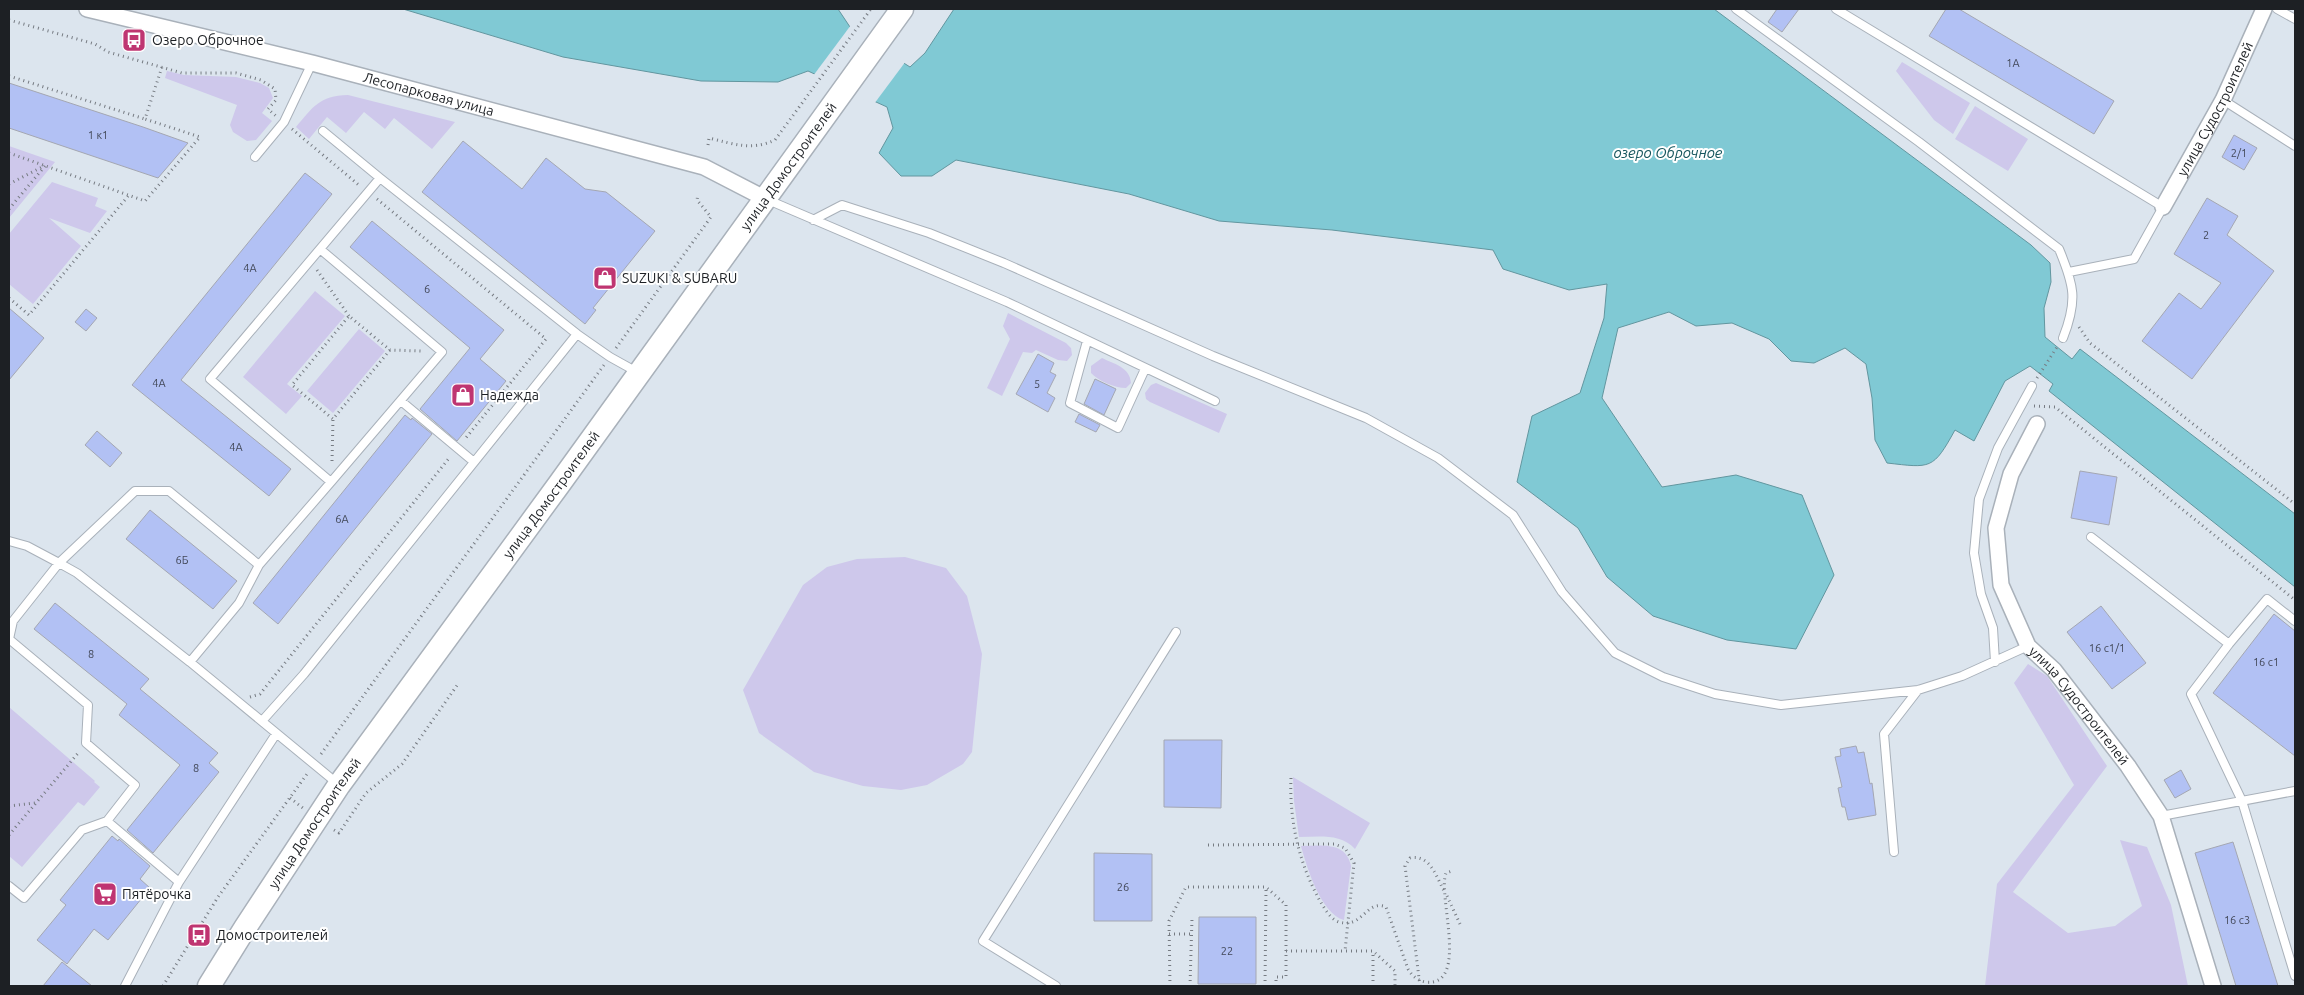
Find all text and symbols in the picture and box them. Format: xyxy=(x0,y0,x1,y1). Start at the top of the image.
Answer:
bus stop icon: Озеро Оброчное xyxy=(121,27,147,53)
place label: Озеро Оброчное xyxy=(152,32,264,48)
street label: улица Судостроителей xyxy=(2174,39,2256,179)
house number: 1А xyxy=(2006,57,2021,69)
street label: Лесопарковая улица xyxy=(361,69,496,119)
street label: улица Домостроителей xyxy=(737,99,840,233)
house number: 1 к1 xyxy=(88,129,108,141)
water label: озеро Оброчное xyxy=(1614,144,1723,161)
house number: 2/1 xyxy=(2231,147,2247,159)
house number: 2 xyxy=(2203,229,2209,241)
house number: 4А xyxy=(243,262,258,274)
shop icon: SUZUKI & SUBARU xyxy=(592,265,618,291)
place label: SUZUKI & SUBARU xyxy=(622,270,737,286)
house number: 6 xyxy=(424,283,430,295)
house number: 4А xyxy=(152,377,167,389)
house number: 5 xyxy=(1034,378,1040,390)
shop icon: Надежда xyxy=(450,382,476,408)
place label: Надежда xyxy=(480,387,539,403)
street label: улица Домостроителей xyxy=(500,428,603,562)
house number: 4А xyxy=(229,441,244,453)
house number: 6А xyxy=(335,513,350,525)
house number: 6Б xyxy=(176,554,189,566)
house number: 16 с1/1 xyxy=(2089,642,2125,654)
street label: улица Судостроителей xyxy=(2026,643,2132,768)
house number: 8 xyxy=(88,648,94,660)
house number: 16 с1 xyxy=(2253,656,2279,668)
street label: улица Домостроителей xyxy=(265,755,364,892)
house number: 8 xyxy=(193,762,199,774)
supermarket icon: Пятёрочка xyxy=(92,881,118,907)
house number: 26 xyxy=(1117,881,1129,893)
place label: Пятёрочка xyxy=(122,886,191,902)
house number: 16 с3 xyxy=(2224,914,2250,926)
bus stop icon: Домостроителей xyxy=(186,922,212,948)
place label: Домостроителей xyxy=(216,927,328,943)
house number: 22 xyxy=(1221,945,1233,957)

